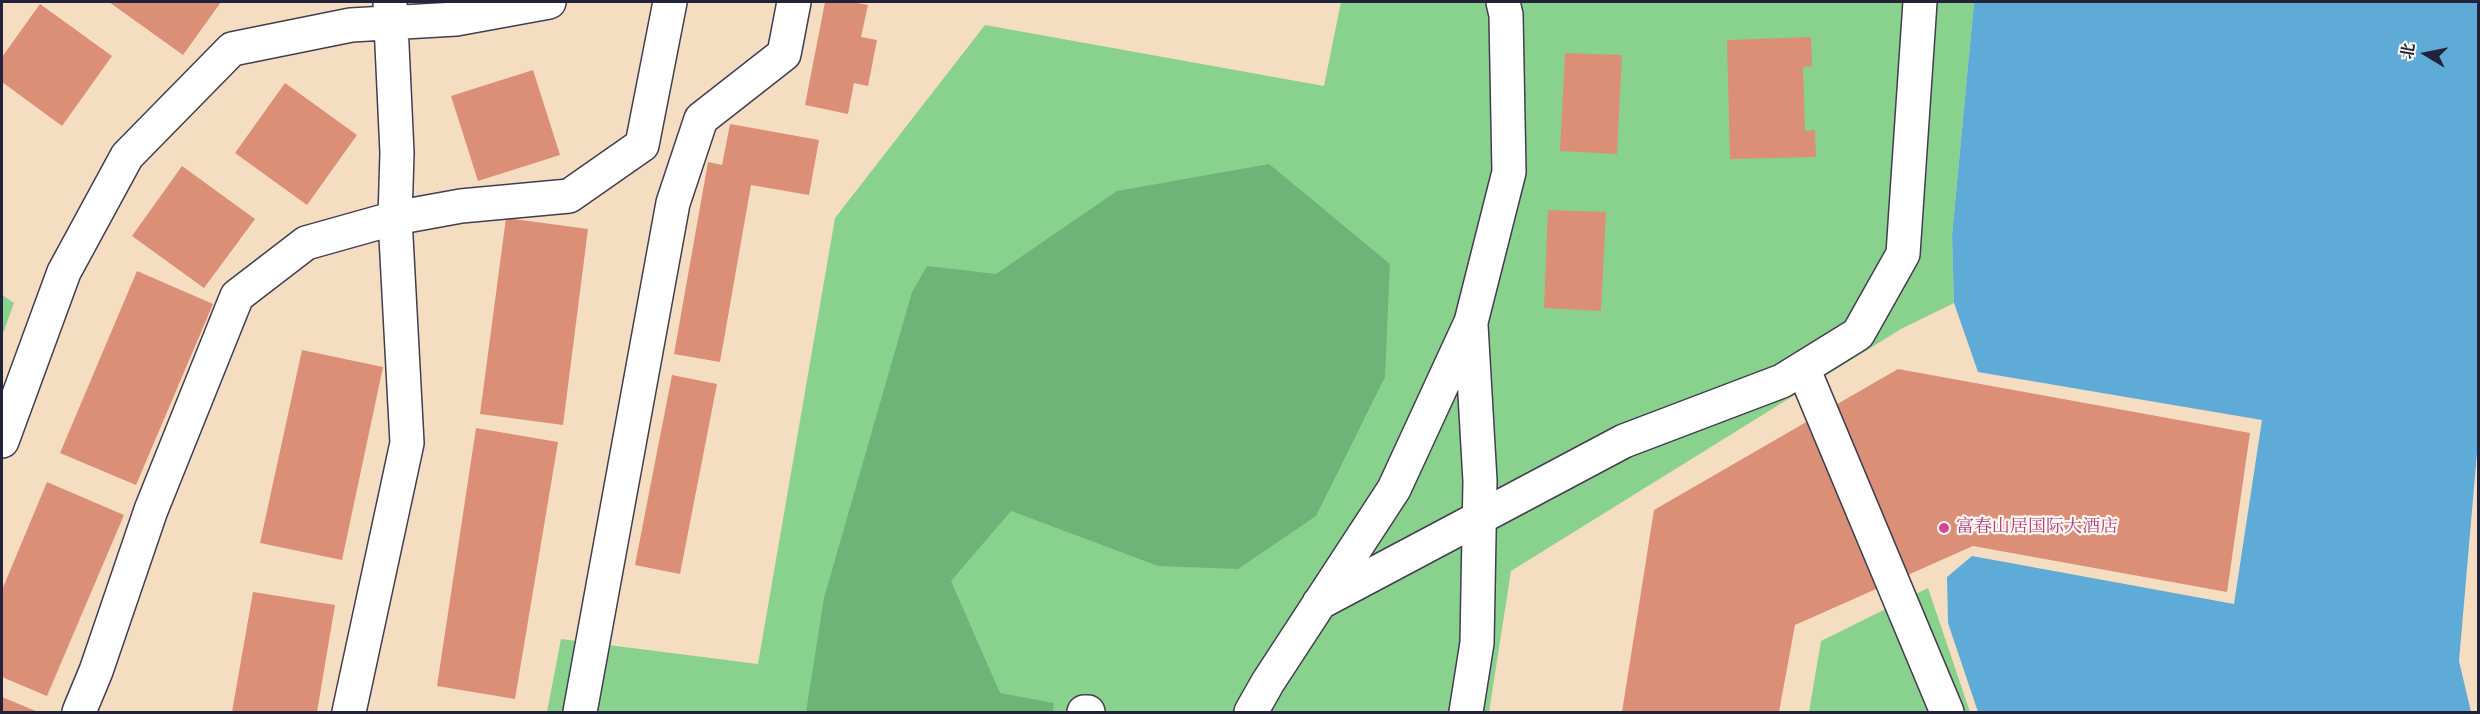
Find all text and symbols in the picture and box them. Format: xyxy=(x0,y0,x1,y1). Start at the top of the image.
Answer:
north arrow xyxy=(2396,24,2456,84)
text: 北 xyxy=(2397,41,2419,60)
place label: 富春山居国际大酒店 xyxy=(1956,517,2118,539)
marker: 富春山居国际大酒店 xyxy=(1937,521,1951,535)

